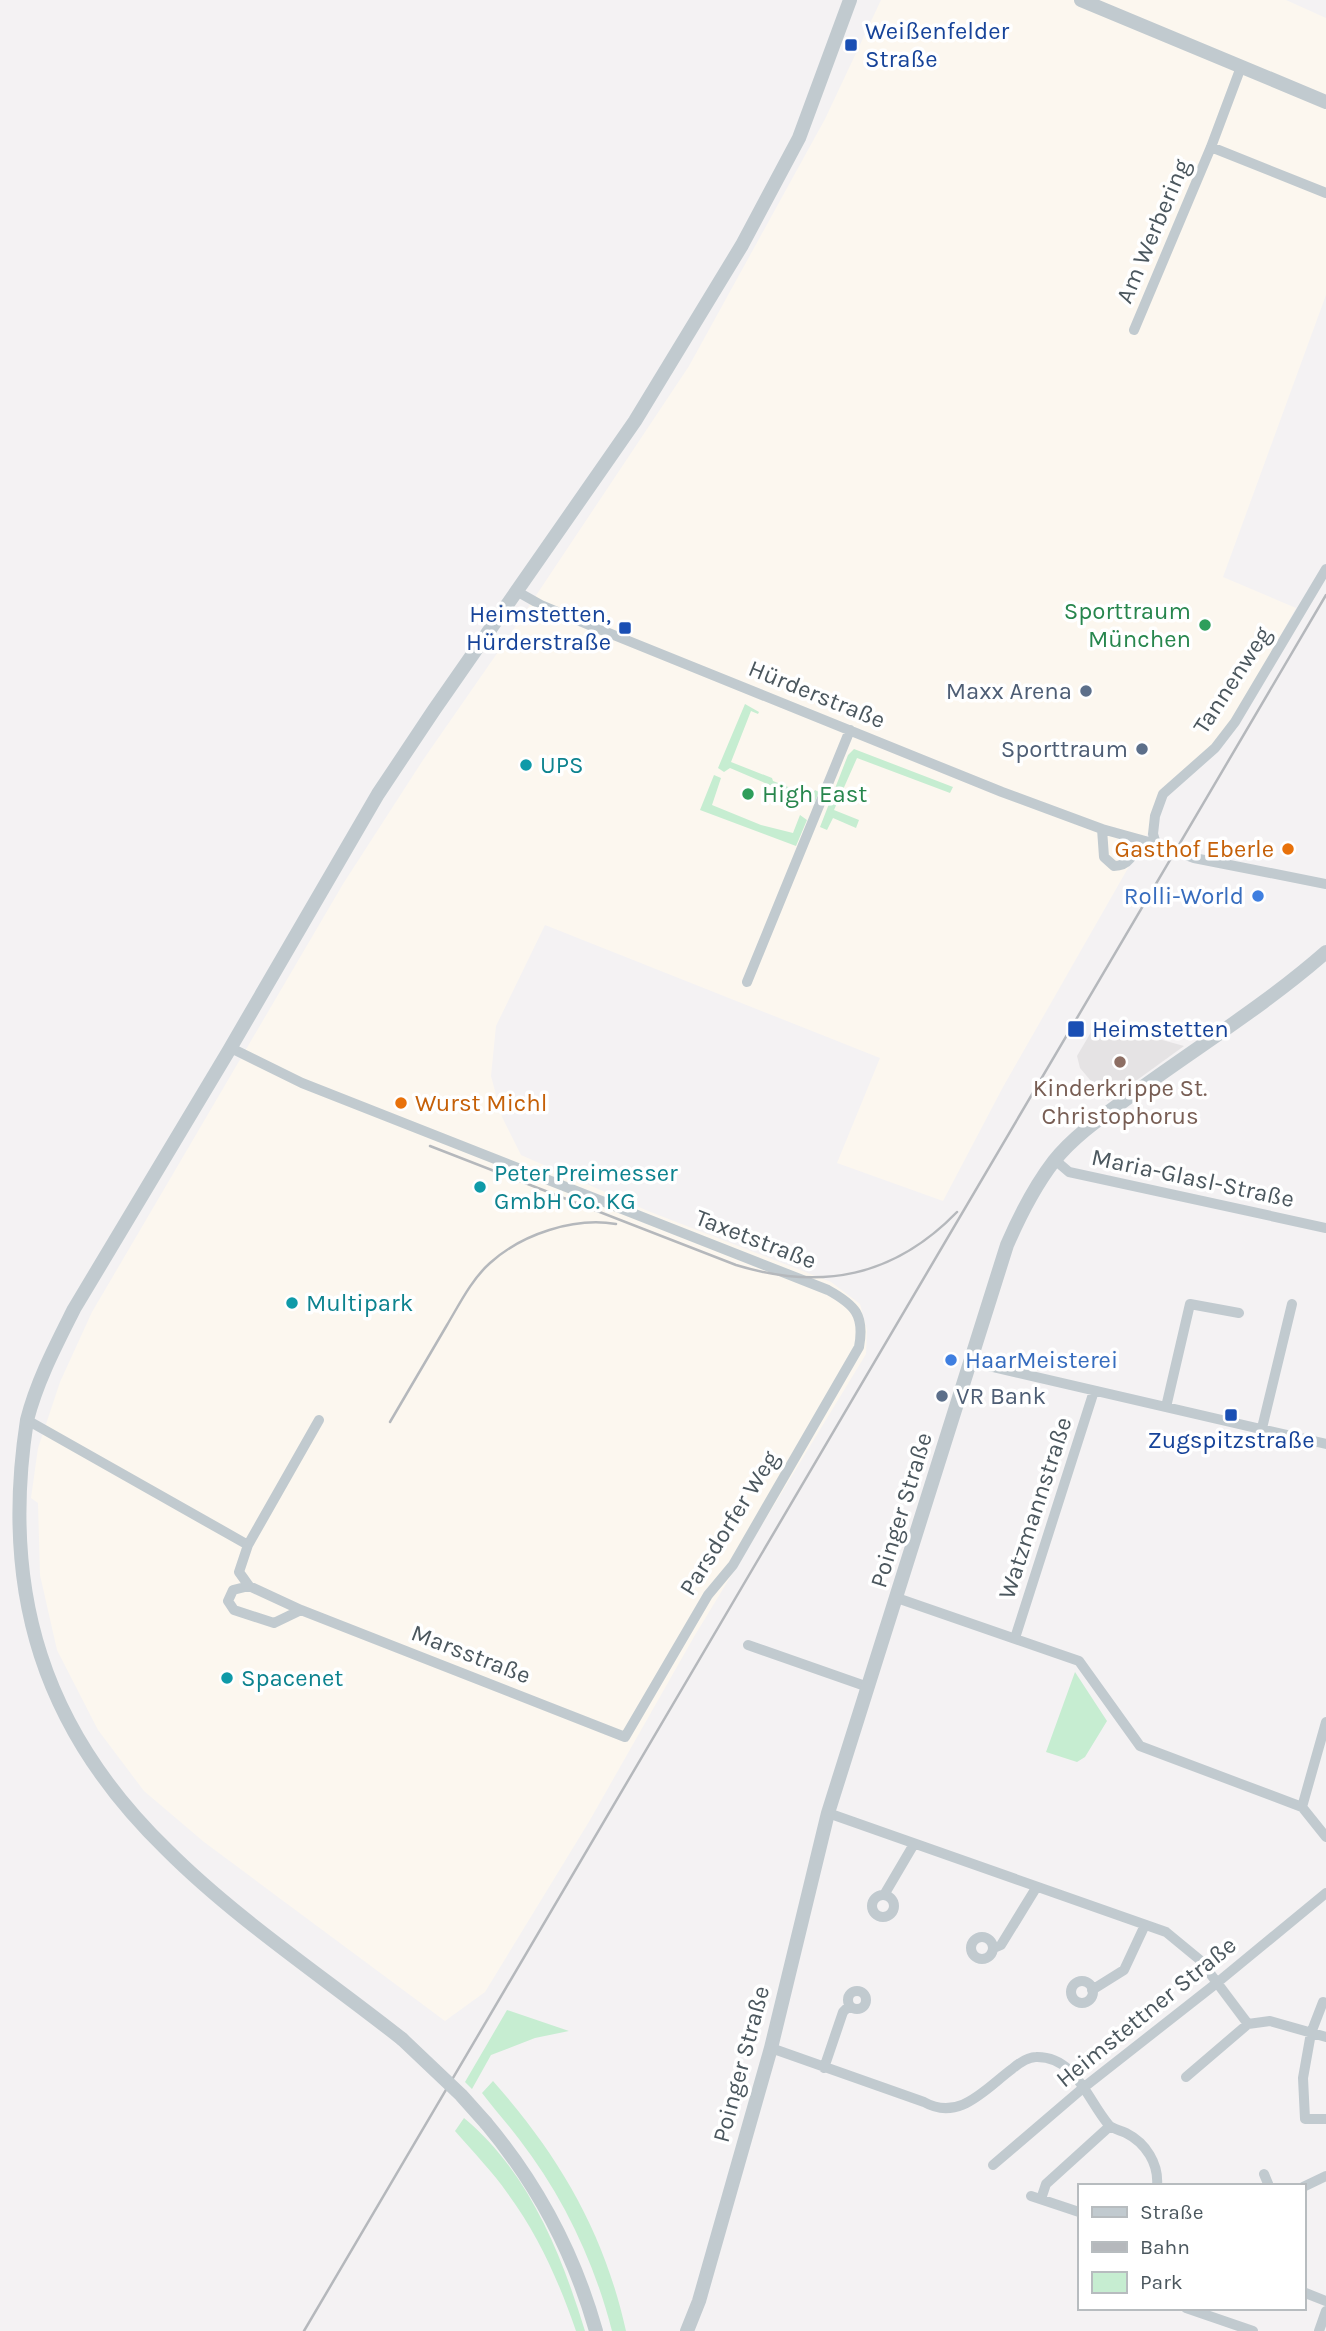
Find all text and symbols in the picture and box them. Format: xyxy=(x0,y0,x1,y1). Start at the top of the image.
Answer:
place label: Weißenfelder Straße xyxy=(865,17,1010,73)
marker: Weißenfelder Straße xyxy=(843,37,859,53)
street label: Am Werbering xyxy=(1110,154,1196,307)
place label: Sporttraum München xyxy=(1064,597,1191,653)
place label: Heimstetten, Hürderstraße xyxy=(466,600,611,656)
marker: Sporttraum München xyxy=(1197,617,1213,633)
marker: Heimstetten, Hürderstraße xyxy=(617,620,633,636)
street label: Tannenweg xyxy=(1187,621,1277,739)
street label: Hürderstraße xyxy=(745,654,889,734)
place label: Maxx Arena xyxy=(946,677,1072,705)
marker: Maxx Arena xyxy=(1078,683,1094,699)
place label: Sporttraum xyxy=(1001,735,1128,763)
marker: Sporttraum xyxy=(1134,741,1150,757)
place label: UPS xyxy=(540,751,583,779)
marker: UPS xyxy=(518,757,534,773)
place label: High East xyxy=(762,780,867,808)
marker: High East xyxy=(740,786,756,802)
place label: Gasthof Eberle xyxy=(1114,835,1274,863)
marker: Gasthof Eberle xyxy=(1280,841,1296,857)
place label: Rolli-World xyxy=(1124,882,1244,910)
marker: Rolli-World xyxy=(1250,888,1266,904)
place label: Heimstetten xyxy=(1092,1015,1229,1043)
marker: Heimstetten xyxy=(1066,1019,1086,1039)
marker: Kinderkrippe St. Christophorus xyxy=(1112,1054,1128,1070)
place label: Kinderkrippe St. Christophorus xyxy=(1033,1074,1207,1130)
place label: Wurst Michl xyxy=(415,1089,547,1117)
marker: Wurst Michl xyxy=(393,1095,409,1111)
street label: Maria-Glasl-Straße xyxy=(1089,1143,1297,1213)
place label: Peter Preimesser GmbH Co. KG xyxy=(494,1159,678,1215)
marker: Peter Preimesser GmbH Co. KG xyxy=(472,1179,488,1195)
street label: Taxetstraße xyxy=(692,1203,820,1275)
place label: Multipark xyxy=(306,1289,413,1317)
marker: Multipark xyxy=(284,1295,300,1311)
place label: HaarMeisterei xyxy=(965,1346,1118,1374)
marker: HaarMeisterei xyxy=(943,1352,959,1368)
place label: VR Bank xyxy=(956,1382,1046,1410)
marker: VR Bank xyxy=(934,1388,950,1404)
marker: Zugspitzstraße xyxy=(1223,1407,1239,1423)
street label: Watzmannstraße xyxy=(992,1414,1078,1602)
place label: Zugspitzstraße xyxy=(1147,1426,1315,1454)
street label: Poinger Straße xyxy=(864,1429,938,1591)
street label: Parsdorfer Weg xyxy=(673,1445,785,1601)
street label: Marsstraße xyxy=(407,1618,535,1690)
place label: Spacenet xyxy=(241,1664,343,1692)
marker: Spacenet xyxy=(219,1670,235,1686)
street label: Heimstettner Straße xyxy=(1050,1931,1242,2093)
street label: Poinger Straße xyxy=(707,1983,775,2145)
legend xyxy=(1078,2184,1305,2310)
text: Straße xyxy=(1140,2200,1203,2224)
text: Bahn xyxy=(1140,2235,1190,2259)
text: Park xyxy=(1140,2270,1183,2294)

